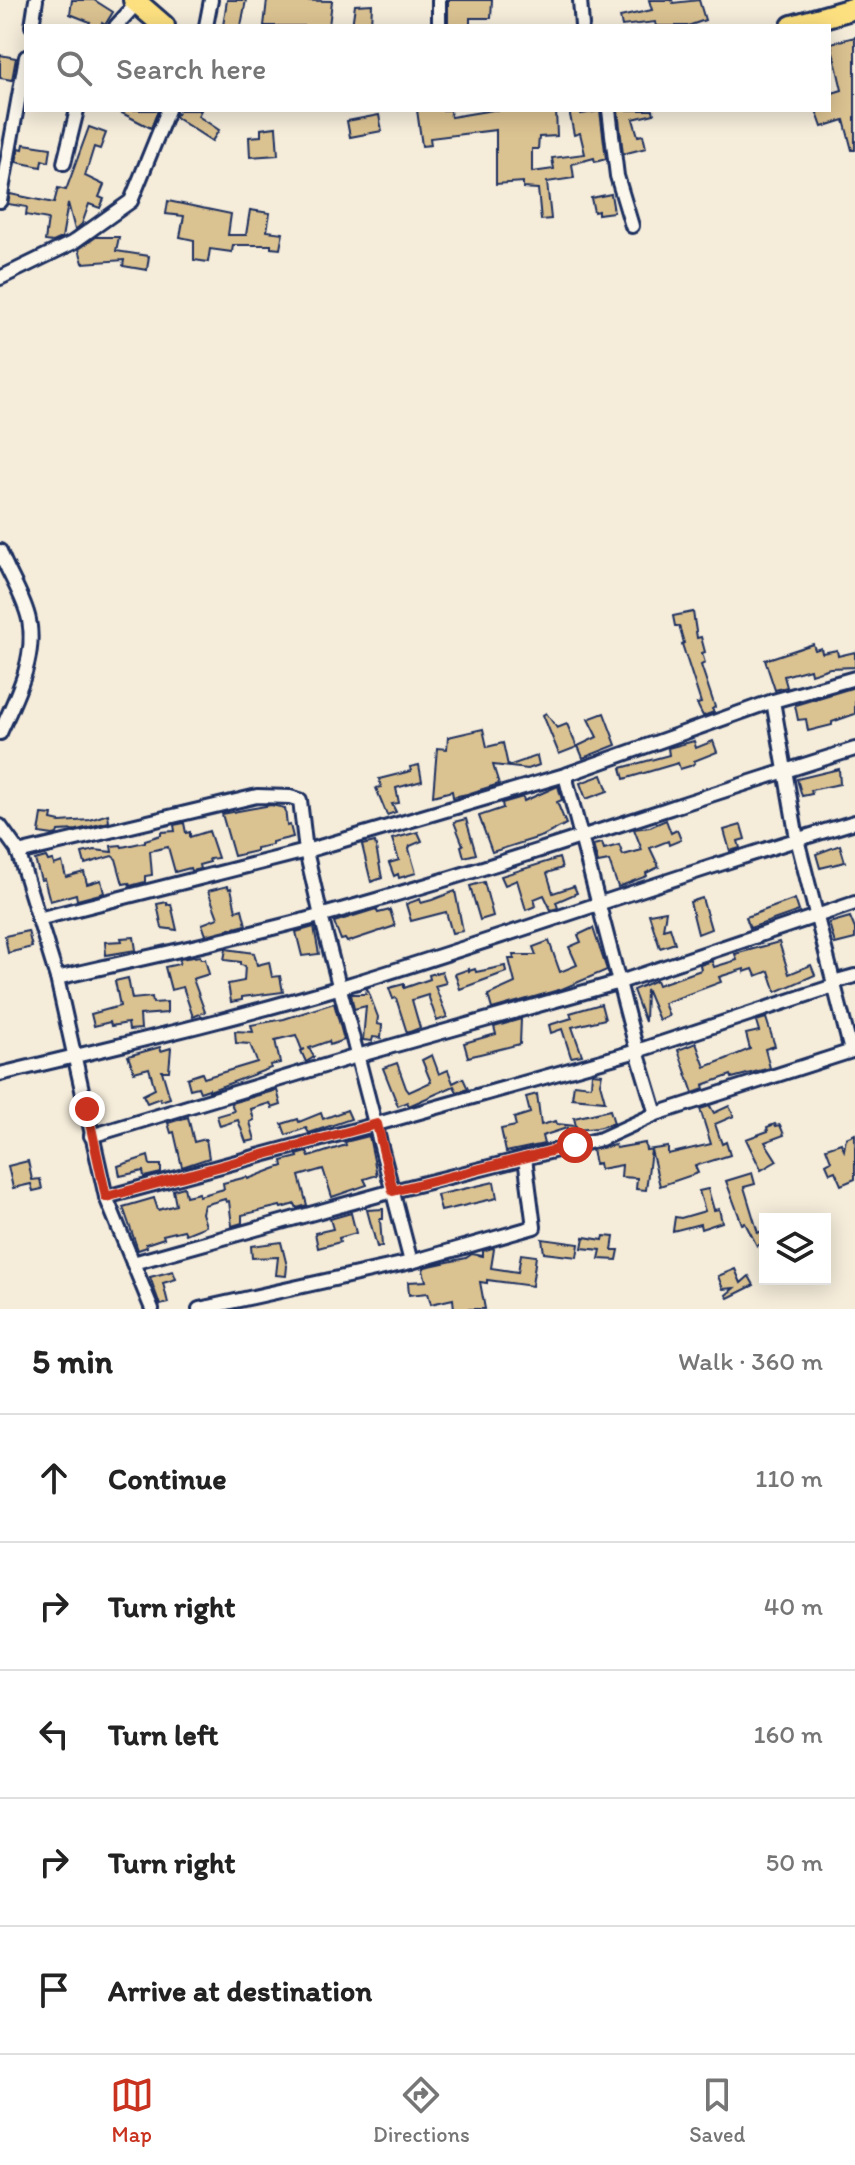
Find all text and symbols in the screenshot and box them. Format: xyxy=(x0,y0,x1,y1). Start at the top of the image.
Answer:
search box xyxy=(24,24,831,112)
icon: search xyxy=(52,46,96,90)
text: Search here xyxy=(116,50,266,87)
route end xyxy=(69,1091,105,1127)
route start xyxy=(557,1127,593,1163)
map controls xyxy=(759,1213,831,1285)
button: layers xyxy=(759,1213,831,1285)
text: 5 min xyxy=(32,1341,113,1382)
text: Walk · 360 m xyxy=(678,1345,823,1377)
icon: ahead xyxy=(32,1456,76,1500)
text: Continue xyxy=(108,1460,227,1497)
text: 110 m xyxy=(755,1462,823,1494)
icon: right xyxy=(32,1584,76,1628)
text: Turn right xyxy=(108,1588,236,1625)
text: 40 m xyxy=(764,1590,823,1622)
icon: left xyxy=(32,1712,76,1756)
text: Turn left xyxy=(108,1716,219,1753)
text: 160 m xyxy=(753,1718,823,1750)
icon: right xyxy=(32,1840,76,1884)
text: Turn right xyxy=(108,1844,236,1881)
text: 50 m xyxy=(766,1846,823,1878)
icon: arrive xyxy=(32,1968,76,2012)
text: Arrive at destination xyxy=(108,1972,372,2009)
tab: Map xyxy=(110,2073,154,2148)
tab: Directions xyxy=(373,2073,470,2148)
tab: Saved xyxy=(689,2073,745,2148)

